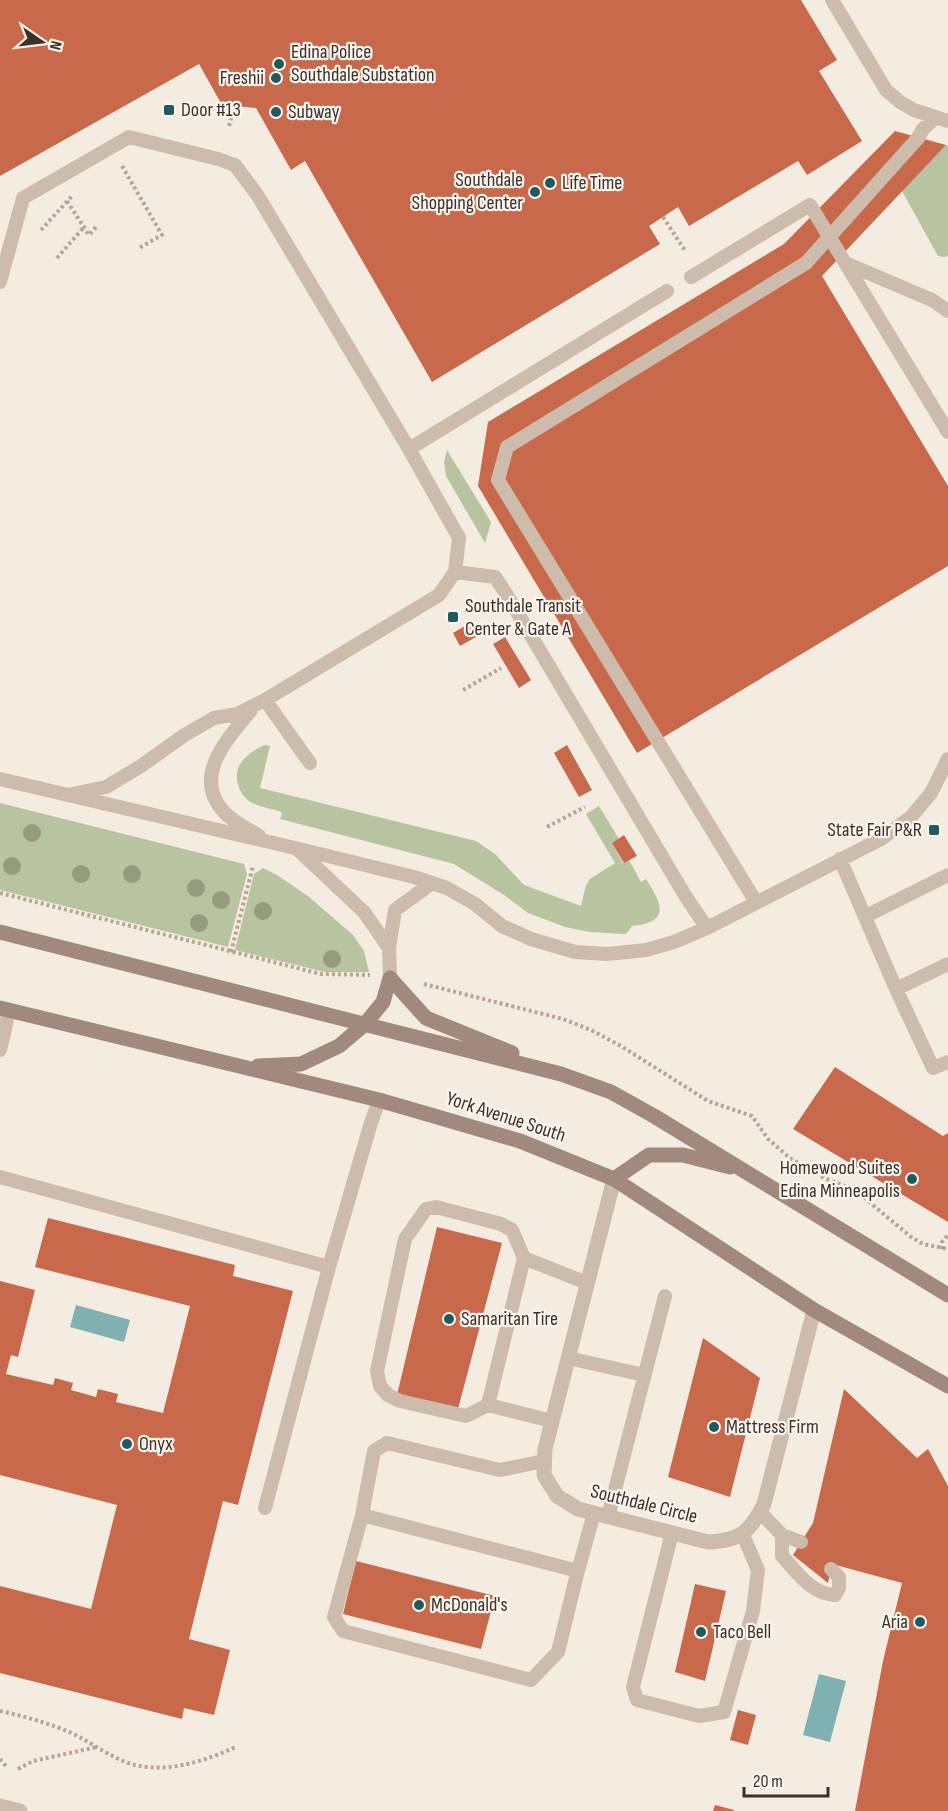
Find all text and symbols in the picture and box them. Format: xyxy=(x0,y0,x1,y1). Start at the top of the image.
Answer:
north arrow xyxy=(12,12,72,72)
text: N xyxy=(45,39,65,52)
place label: Edina Police Southdale Substation xyxy=(291,40,435,87)
marker: Edina Police Southdale Substation xyxy=(272,57,286,71)
place label: Freshii xyxy=(220,66,264,90)
marker: Freshii xyxy=(269,71,283,85)
place label: Door #13 xyxy=(181,98,241,122)
place label: Subway xyxy=(288,100,340,124)
marker: Door #13 xyxy=(162,103,176,117)
marker: Subway xyxy=(269,105,283,119)
place label: Southdale Shopping Center xyxy=(412,168,523,215)
place label: Life Time xyxy=(562,171,622,195)
marker: Life Time xyxy=(543,176,557,190)
marker: Southdale Shopping Center xyxy=(528,185,542,199)
place label: Southdale Transit Center & Gate A xyxy=(465,594,581,641)
marker: Southdale Transit Center & Gate A xyxy=(446,610,460,624)
place label: State Fair P&R xyxy=(827,818,922,842)
marker: State Fair P&R xyxy=(927,823,941,837)
street label: York Avenue South xyxy=(443,1086,569,1148)
place label: Homewood Suites Edina Minneapolis xyxy=(780,1156,900,1203)
marker: Homewood Suites Edina Minneapolis xyxy=(905,1172,919,1186)
place label: Samaritan Tire xyxy=(461,1307,558,1331)
marker: Samaritan Tire xyxy=(442,1312,456,1326)
place label: Mattress Firm xyxy=(726,1415,819,1439)
marker: Mattress Firm xyxy=(707,1420,721,1434)
place label: Onyx xyxy=(139,1432,173,1456)
marker: Onyx xyxy=(120,1437,134,1451)
street label: Southdale Circle xyxy=(588,1479,700,1529)
place label: McDonald's xyxy=(431,1593,508,1617)
marker: McDonald's xyxy=(412,1598,426,1612)
place label: Aria xyxy=(881,1610,908,1634)
marker: Aria xyxy=(913,1615,927,1629)
place label: Taco Bell xyxy=(713,1620,771,1644)
marker: Taco Bell xyxy=(694,1625,708,1639)
scale bar xyxy=(744,1760,828,1798)
text: 20 m xyxy=(753,1771,783,1792)

